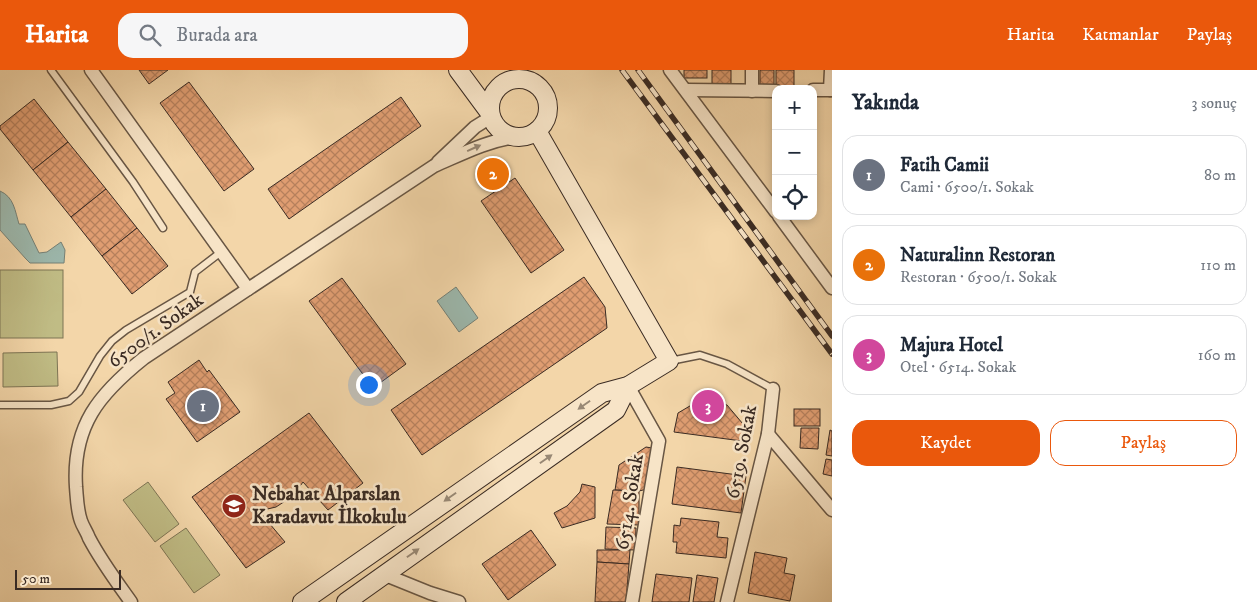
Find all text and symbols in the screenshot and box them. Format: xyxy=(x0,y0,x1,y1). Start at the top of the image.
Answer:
search box xyxy=(118,13,468,58)
text: Harita xyxy=(25,20,88,50)
icon: search xyxy=(136,21,164,49)
text: Burada ara xyxy=(176,24,258,47)
text: Harita xyxy=(1007,24,1054,46)
text: Katmanlar xyxy=(1082,24,1159,46)
text: Paylaş xyxy=(1187,24,1232,46)
map controls xyxy=(772,85,817,220)
button: + xyxy=(772,85,817,130)
text: Yakında xyxy=(852,90,919,116)
text: 3 sonuç xyxy=(1192,93,1237,113)
button: − xyxy=(772,130,817,175)
one-way arrow xyxy=(467,144,481,152)
text: Fatih Camii xyxy=(900,154,989,177)
pin: 2 xyxy=(477,155,509,193)
text: 1 xyxy=(866,165,872,185)
text: 80 m xyxy=(1204,165,1236,185)
button: locate xyxy=(772,175,817,220)
text: Cami · 6500/1. Sokak xyxy=(900,177,1034,197)
text: Naturalinn Restoran xyxy=(900,244,1055,267)
text: 2 xyxy=(865,255,873,275)
text: 110 m xyxy=(1200,255,1236,275)
text: Restoran · 6500/1. Sokak xyxy=(900,267,1057,287)
street label: 6500/1. Sokak xyxy=(103,288,209,374)
text: Majura Hotel xyxy=(900,334,1003,357)
text: 3 xyxy=(866,345,872,365)
text: 160 m xyxy=(1198,345,1236,365)
text: Otel · 6514. Sokak xyxy=(900,357,1016,377)
your location xyxy=(356,372,382,398)
pin: 1 xyxy=(187,387,219,425)
pin: 3 xyxy=(692,387,724,425)
one-way arrow xyxy=(577,400,591,410)
street label: 6519. Sokak xyxy=(721,403,763,501)
button: Kaydet xyxy=(852,420,1040,466)
button: Paylaş xyxy=(1050,420,1237,466)
street label: 6514. Sokak xyxy=(610,452,650,552)
one-way arrow xyxy=(539,454,553,464)
place label: Nebahat Alparslan Karadavut İlkokulu xyxy=(252,482,407,530)
school or university icon: Nebahat Alparslan Karadavut İlkokulu xyxy=(221,493,247,519)
one-way arrow xyxy=(443,493,457,502)
one-way arrow xyxy=(406,548,420,558)
scale bar xyxy=(15,567,121,590)
text: 50 m xyxy=(22,570,50,588)

